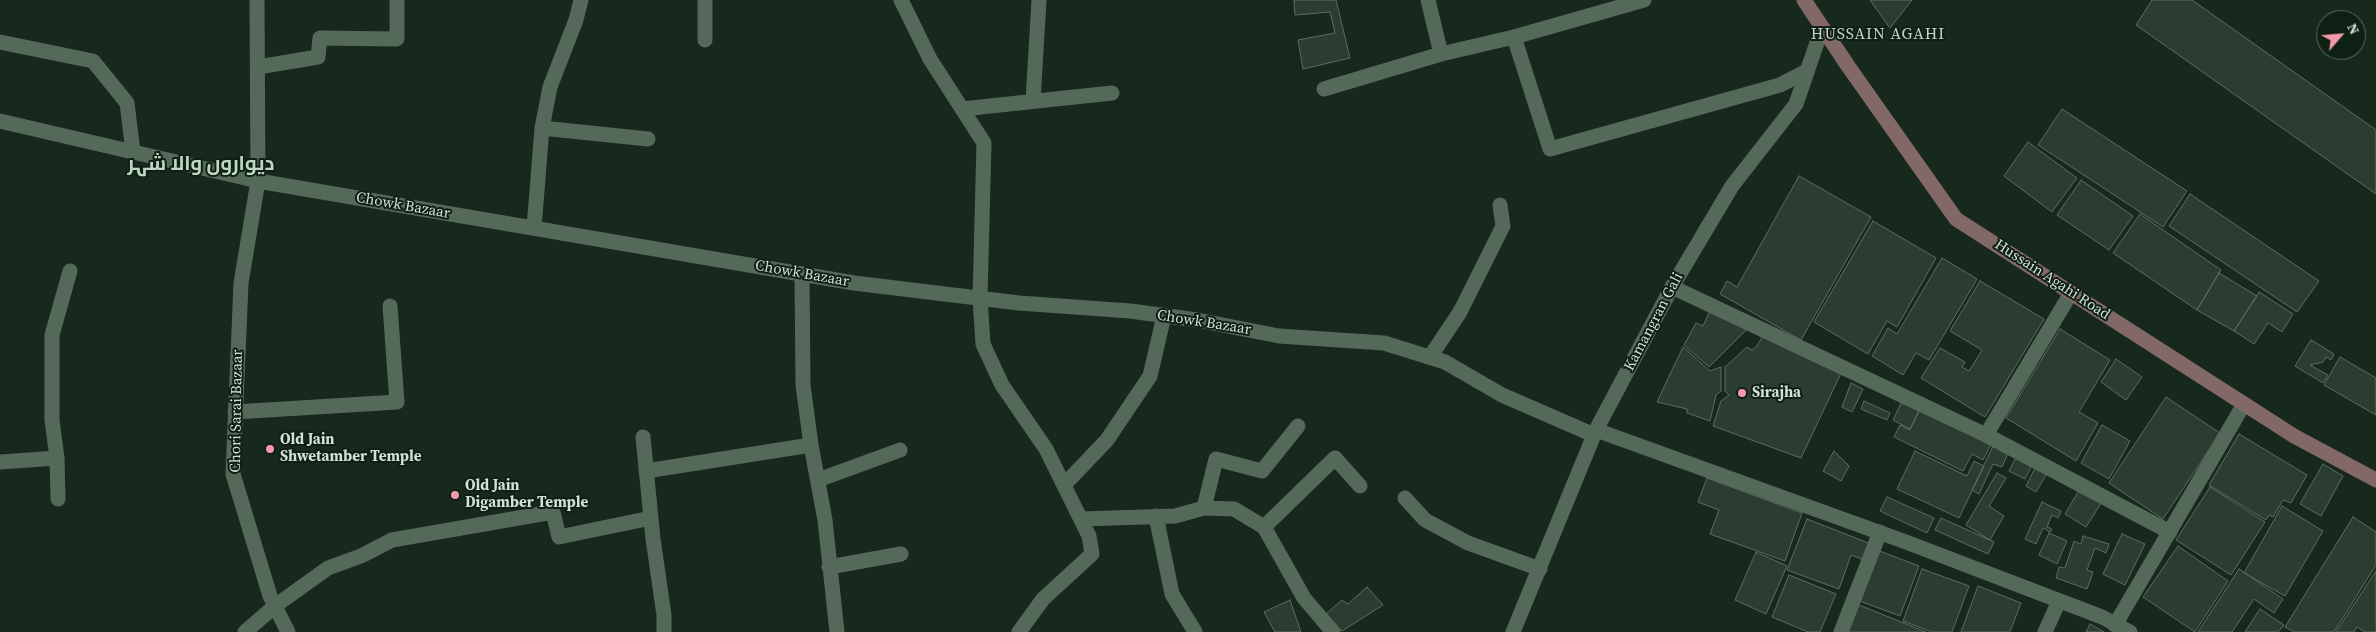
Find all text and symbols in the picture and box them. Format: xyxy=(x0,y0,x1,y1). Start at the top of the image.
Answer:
north arrow xyxy=(2316,10,2366,60)
text: N xyxy=(2342,20,2365,38)
district label: HUSSAIN AGAHI xyxy=(1809,25,1947,45)
district label: دیواروں والا شہر xyxy=(128,153,274,177)
street label: Chowk Bazaar xyxy=(355,189,451,223)
street label: Hussain Agahi Road xyxy=(1991,236,2113,324)
street label: Chowk Bazaar xyxy=(754,257,850,291)
street label: Kamangran Gali xyxy=(1621,270,1687,374)
street label: Chowk Bazaar xyxy=(1156,307,1252,339)
street label: Chori Sarai Bazaar xyxy=(227,349,247,473)
place label: Sirajha xyxy=(1752,384,1801,402)
marker: Sirajha xyxy=(1736,387,1748,399)
place label: Old Jain Shwetamber Temple xyxy=(280,431,422,466)
marker: Old Jain Shwetamber Temple xyxy=(264,443,276,455)
place label: Old Jain Digamber Temple xyxy=(465,477,588,512)
marker: Old Jain Digamber Temple xyxy=(449,489,461,501)

